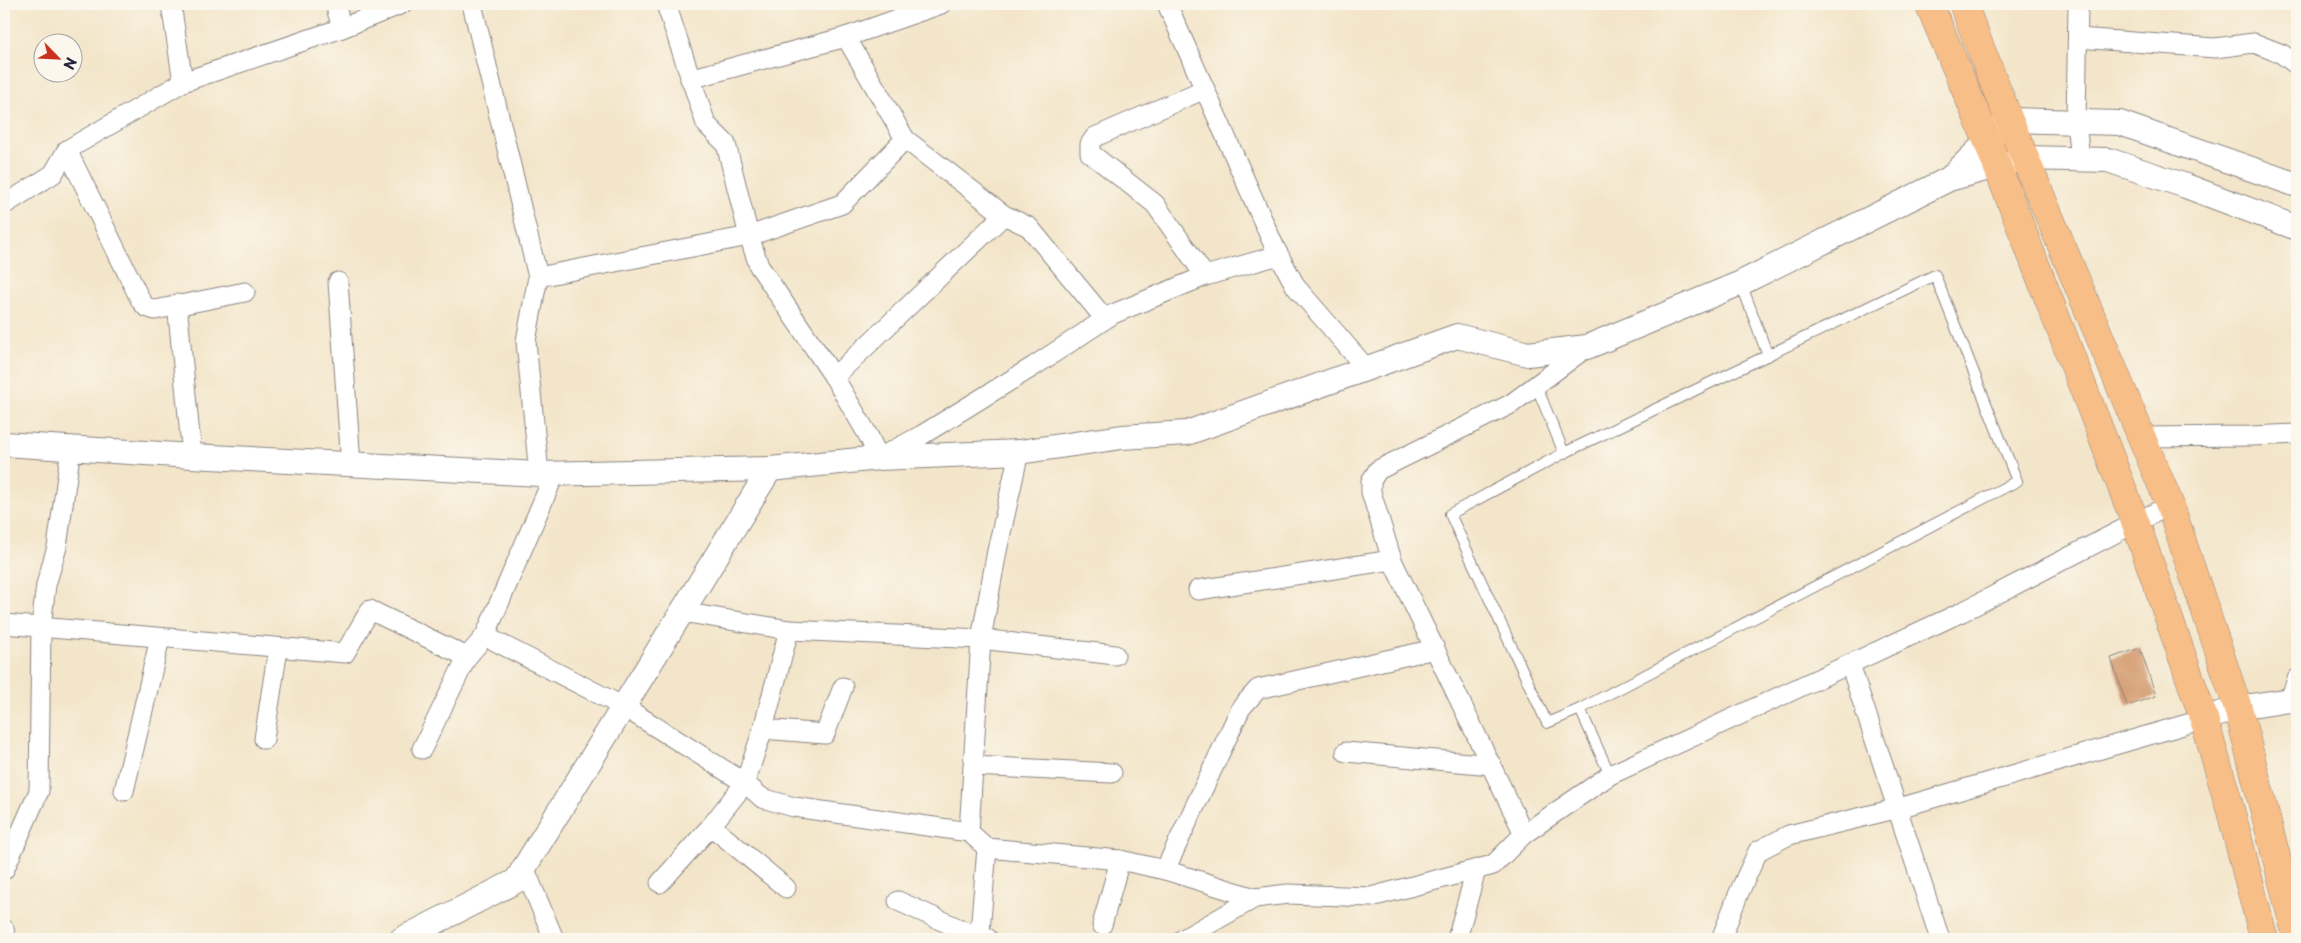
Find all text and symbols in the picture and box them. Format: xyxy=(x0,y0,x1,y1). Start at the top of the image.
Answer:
north arrow xyxy=(32,32,82,82)
text: N xyxy=(58,54,82,73)

